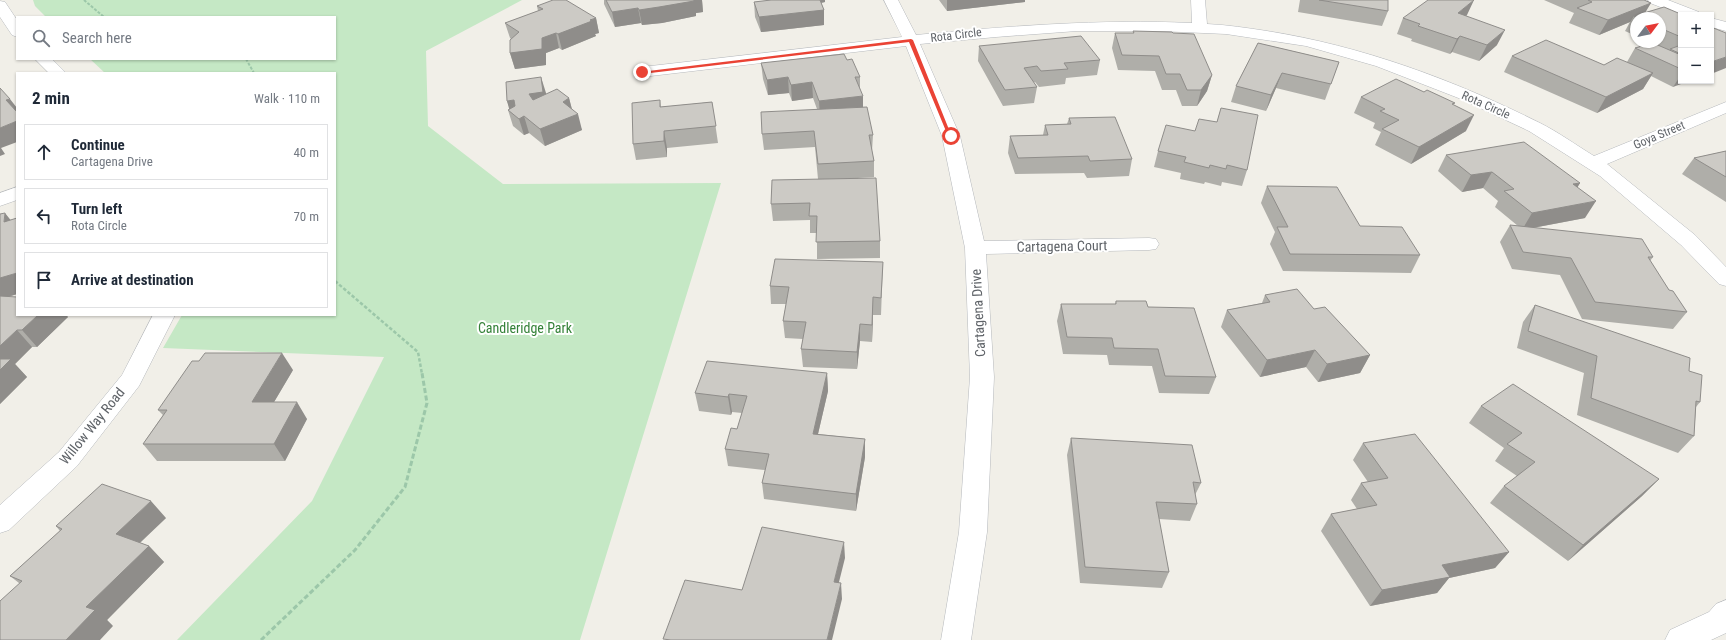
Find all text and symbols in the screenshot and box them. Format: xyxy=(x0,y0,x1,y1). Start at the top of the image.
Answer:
north arrow xyxy=(1630,12,1666,48)
map controls xyxy=(1678,12,1714,84)
button: + xyxy=(1678,12,1714,48)
search box xyxy=(16,16,336,60)
street label: Rota Circle xyxy=(930,25,983,45)
icon: search xyxy=(30,27,52,49)
text: Search here xyxy=(62,29,132,47)
button: − xyxy=(1678,48,1714,84)
route end xyxy=(633,63,651,81)
text: 2 min xyxy=(32,88,70,108)
street label: Rota Circle xyxy=(1460,88,1513,122)
text: Walk · 110 m xyxy=(254,91,320,106)
street label: Goya Street xyxy=(1631,118,1687,152)
route start xyxy=(942,127,960,145)
text: Continue xyxy=(71,136,125,154)
icon: ahead xyxy=(33,141,55,163)
text: 40 m xyxy=(293,145,319,160)
text: Cartagena Drive xyxy=(71,154,153,169)
text: Turn left xyxy=(71,200,122,218)
icon: left xyxy=(33,205,55,227)
text: 70 m xyxy=(293,209,319,224)
text: Rota Circle xyxy=(71,218,127,233)
street label: Cartagena Court xyxy=(1016,237,1108,255)
street label: Cartagena Drive xyxy=(968,268,988,357)
icon: arrive xyxy=(33,269,55,291)
text: Arrive at destination xyxy=(71,271,194,289)
park label: Candleridge Park xyxy=(478,320,573,336)
street label: Willow Way Road xyxy=(56,385,128,467)

